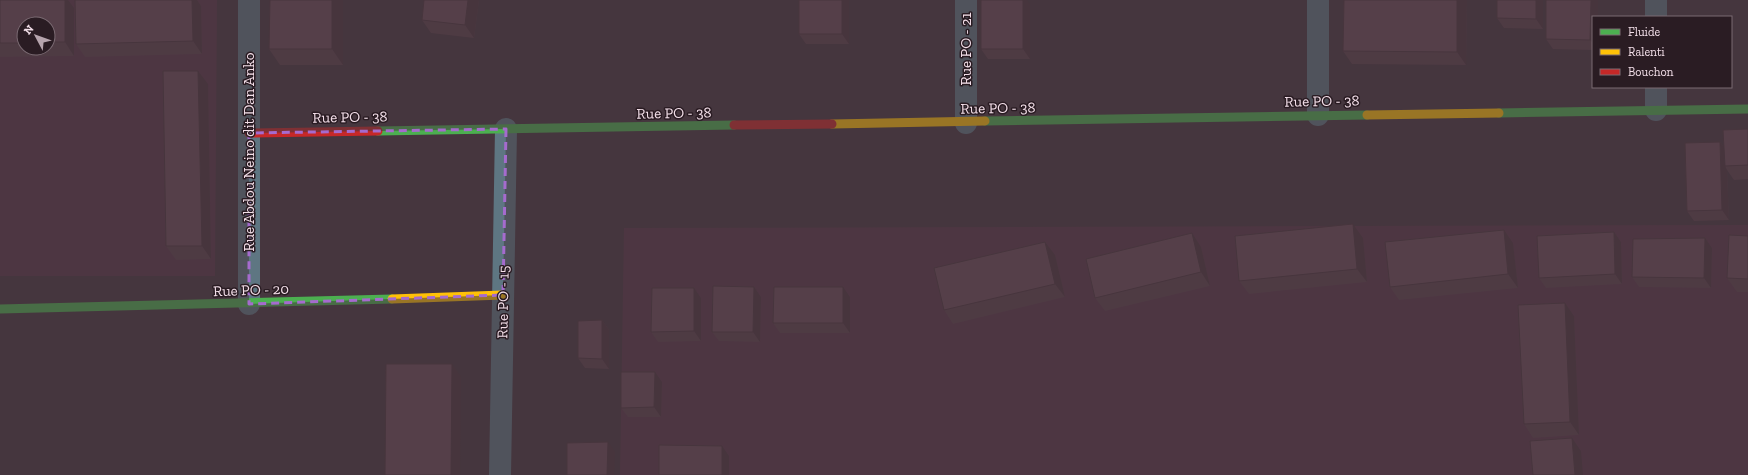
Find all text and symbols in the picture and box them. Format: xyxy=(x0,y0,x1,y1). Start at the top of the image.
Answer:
street label: Rue PO - 21 xyxy=(957,12,975,86)
north arrow xyxy=(16,16,56,56)
legend xyxy=(1592,16,1732,88)
text: N xyxy=(21,22,37,37)
text: Fluide xyxy=(1628,25,1661,39)
text: Ralenti xyxy=(1628,45,1665,59)
street label: Rue Abdou Neino dit Dan Anko xyxy=(240,52,258,252)
text: Bouchon xyxy=(1628,65,1674,79)
street label: Rue PO - 38 xyxy=(1284,91,1360,111)
street label: Rue PO - 38 xyxy=(960,98,1036,118)
street label: Rue PO - 38 xyxy=(636,103,712,123)
street label: Rue PO - 38 xyxy=(312,107,388,127)
street label: Rue PO - 15 xyxy=(493,265,513,339)
street label: Rue PO - 20 xyxy=(213,280,289,300)

